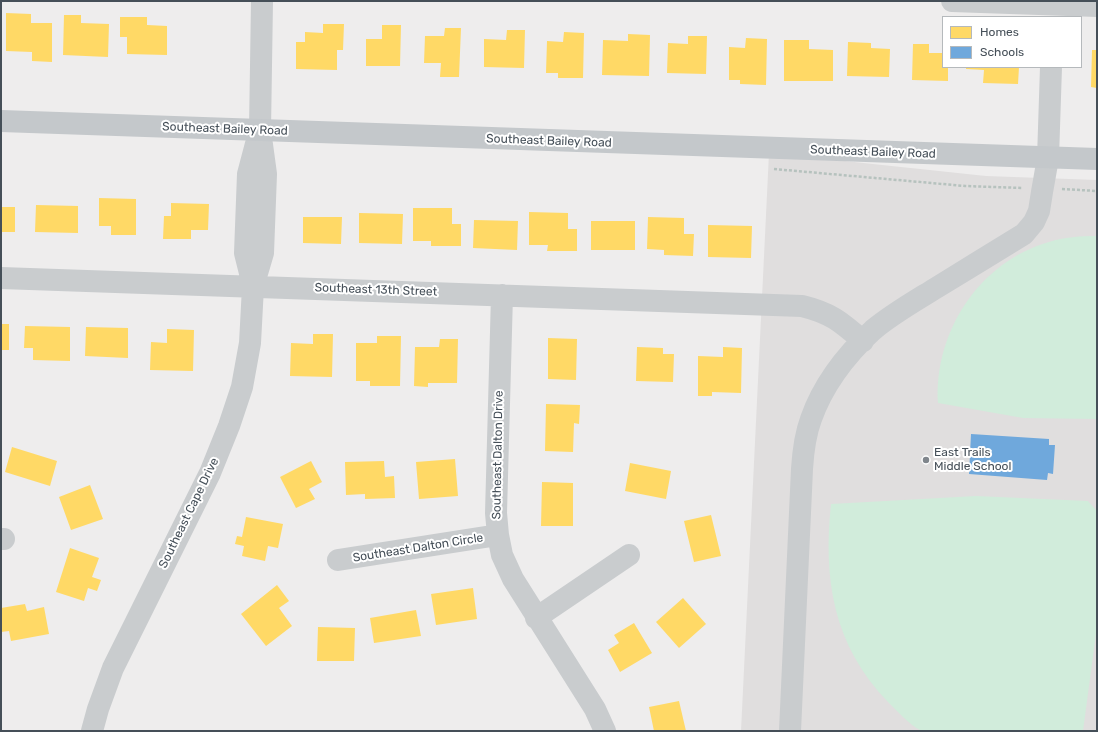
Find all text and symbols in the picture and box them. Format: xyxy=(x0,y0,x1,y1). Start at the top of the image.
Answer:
legend xyxy=(942,16,1082,68)
text: Homes xyxy=(980,25,1019,39)
text: Schools xyxy=(980,45,1024,59)
street label: Southeast Bailey Road xyxy=(162,120,288,138)
street label: Southeast Bailey Road xyxy=(486,132,612,150)
street label: Southeast Bailey Road xyxy=(810,143,936,161)
street label: Southeast 13th Street xyxy=(314,281,438,299)
street label: Southeast Dalton Drive xyxy=(490,390,506,520)
place label: East Trails Middle School xyxy=(934,446,1011,474)
street label: Southeast Cape Drive xyxy=(156,455,222,571)
marker: East Trails Middle School xyxy=(921,455,931,465)
street label: Southeast Dalton Circle xyxy=(352,531,484,565)

